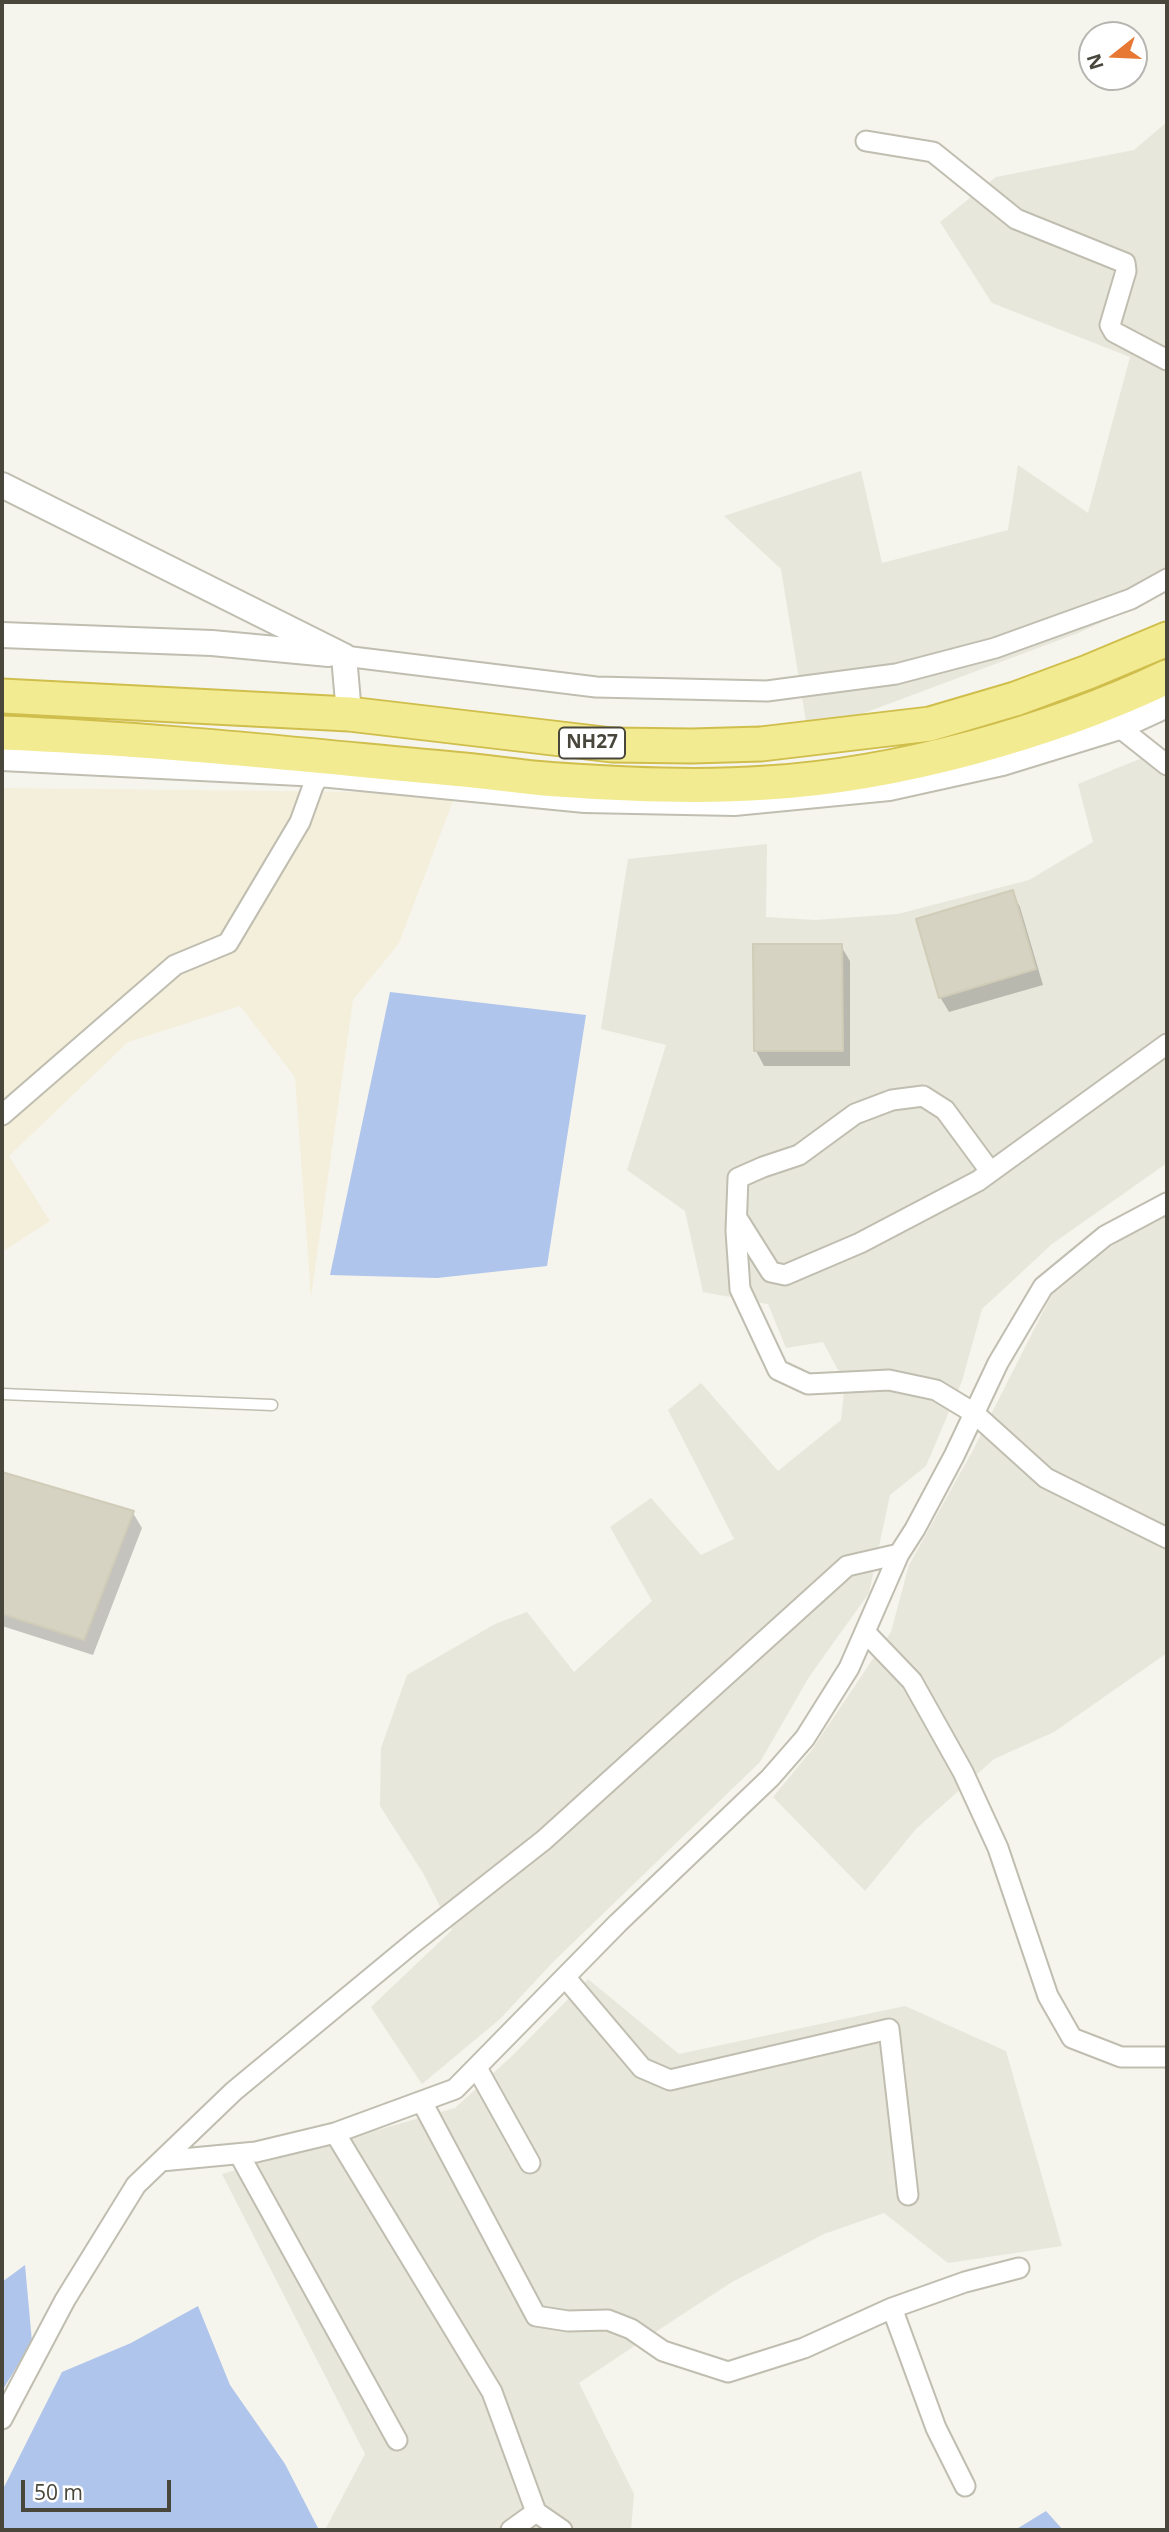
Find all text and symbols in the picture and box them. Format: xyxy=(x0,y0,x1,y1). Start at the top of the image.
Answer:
north arrow xyxy=(1078,21,1148,91)
text: N xyxy=(1080,51,1110,73)
road number: NH27 xyxy=(559,728,625,758)
scale bar xyxy=(24,2466,175,2510)
text: 50 m xyxy=(34,2478,83,2506)

